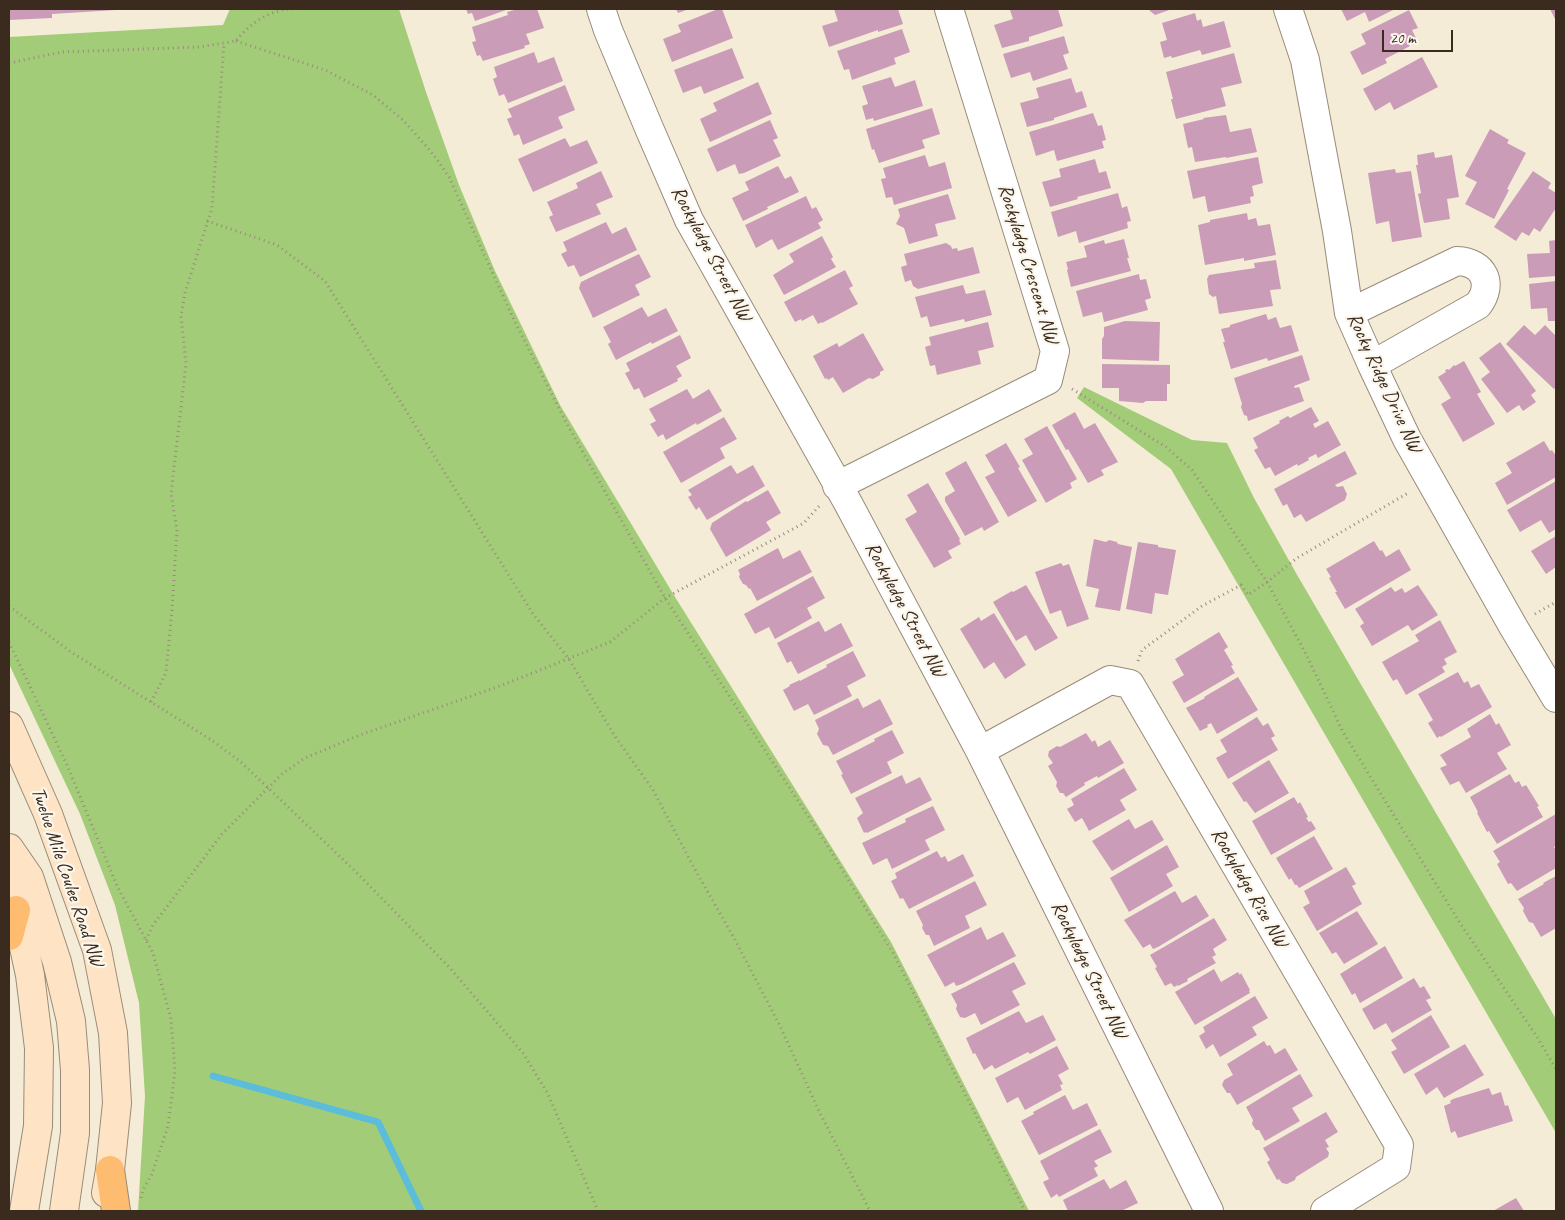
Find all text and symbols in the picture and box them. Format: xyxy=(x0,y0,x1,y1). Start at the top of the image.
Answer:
scale bar xyxy=(1385,20,1456,52)
text: 20 m xyxy=(1390,29,1416,48)
street label: Rockyledge Crescent NW xyxy=(992,181,1064,347)
street label: Rockyledge Street NW xyxy=(665,182,757,326)
street label: Rocky Ridge Drive NW xyxy=(1341,309,1427,457)
street label: Rockyledge Street NW xyxy=(859,538,951,682)
street label: Twelve Mile Coulee Road NW xyxy=(25,784,109,970)
street label: Rockyledge Rise NW xyxy=(1205,824,1293,952)
street label: Rockyledge Street NW xyxy=(1045,897,1133,1043)

